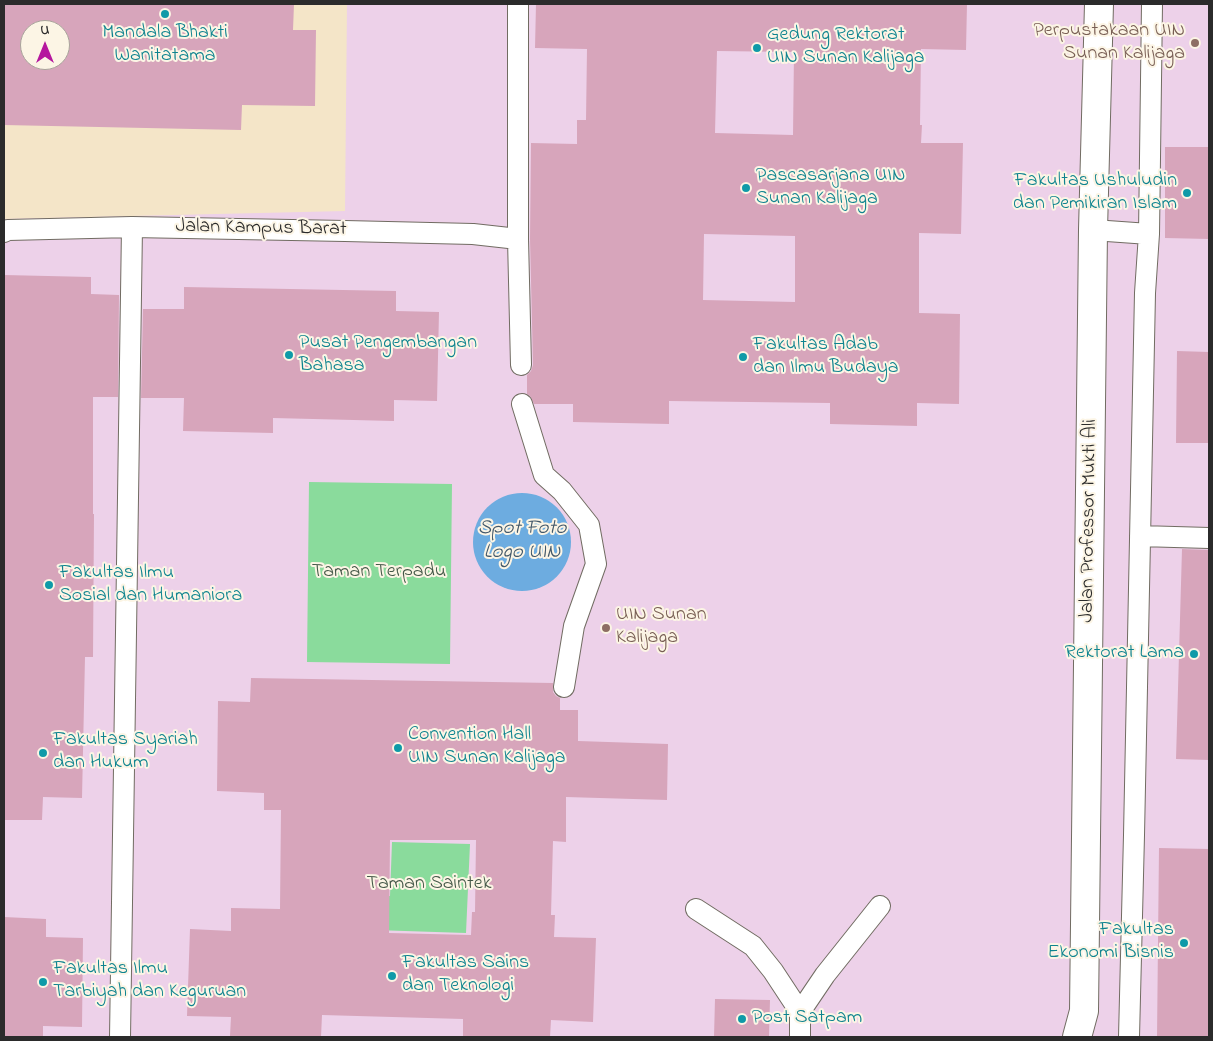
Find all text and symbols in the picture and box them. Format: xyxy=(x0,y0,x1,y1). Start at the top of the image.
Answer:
marker: Mandala Bhakti Wanitatama xyxy=(159,8,171,20)
north arrow xyxy=(20,20,70,70)
text: U xyxy=(41,20,49,41)
place label: Perpustakaan UIN Sunan Kalijaga xyxy=(1033,20,1185,67)
place label: Mandala Bhakti Wanitatama xyxy=(102,22,228,69)
place label: Gedung Rektorat UIN Sunan Kalijaga xyxy=(767,24,925,71)
marker: Perpustakaan UIN Sunan Kalijaga xyxy=(1189,37,1201,49)
marker: Gedung Rektorat UIN Sunan Kalijaga xyxy=(751,42,763,54)
place label: Pascasarjana UIN Sunan Kalijaga xyxy=(756,165,906,212)
place label: Fakultas Ushuludin dan Pemikiran Islam xyxy=(1013,170,1177,217)
marker: Pascasarjana UIN Sunan Kalijaga xyxy=(740,182,752,194)
marker: Fakultas Ushuludin dan Pemikiran Islam xyxy=(1181,187,1193,199)
street label: Jalan Kampus Barat xyxy=(175,216,347,242)
place label: Pusat Pengembangan Bahasa xyxy=(299,332,477,379)
place label: Fakultas Adab dan Ilmu Budaya xyxy=(753,334,899,381)
marker: Pusat Pengembangan Bahasa xyxy=(283,349,295,361)
marker: Fakultas Adab dan Ilmu Budaya xyxy=(737,351,749,363)
street label: Jalan Professor Mukti Ali xyxy=(1076,419,1104,623)
water label: Spot Foto Logo UIN xyxy=(478,517,566,567)
park label: Taman Terpadu xyxy=(312,561,446,585)
place label: Fakultas Ilmu Sosial dan Humaniora xyxy=(59,562,242,609)
marker: Fakultas Ilmu Sosial dan Humaniora xyxy=(43,579,55,591)
place label: UIN Sunan Kalijaga xyxy=(616,604,707,651)
marker: UIN Sunan Kalijaga xyxy=(600,622,612,634)
place label: Rektorat Lama xyxy=(1065,642,1184,666)
marker: Rektorat Lama xyxy=(1188,648,1200,660)
place label: Convention Hall UIN Sunan Kalijaga xyxy=(408,724,566,771)
place label: Fakultas Syariah dan Hukum xyxy=(53,729,198,776)
marker: Convention Hall UIN Sunan Kalijaga xyxy=(392,742,404,754)
marker: Fakultas Syariah dan Hukum xyxy=(37,747,49,759)
park label: Taman Saintek xyxy=(367,873,491,897)
place label: Fakultas Ekonomi Bisnis xyxy=(1047,919,1174,966)
marker: Fakultas Ekonomi Bisnis xyxy=(1178,937,1190,949)
place label: Fakultas Sains dan Teknologi xyxy=(402,952,529,999)
place label: Fakultas Ilmu Tarbiyah dan Keguruan xyxy=(53,958,246,1005)
marker: Fakultas Sains dan Teknologi xyxy=(386,970,398,982)
marker: Fakultas Ilmu Tarbiyah dan Keguruan xyxy=(37,976,49,988)
place label: Post Satpam xyxy=(752,1007,862,1031)
marker: Post Satpam xyxy=(736,1013,748,1025)

